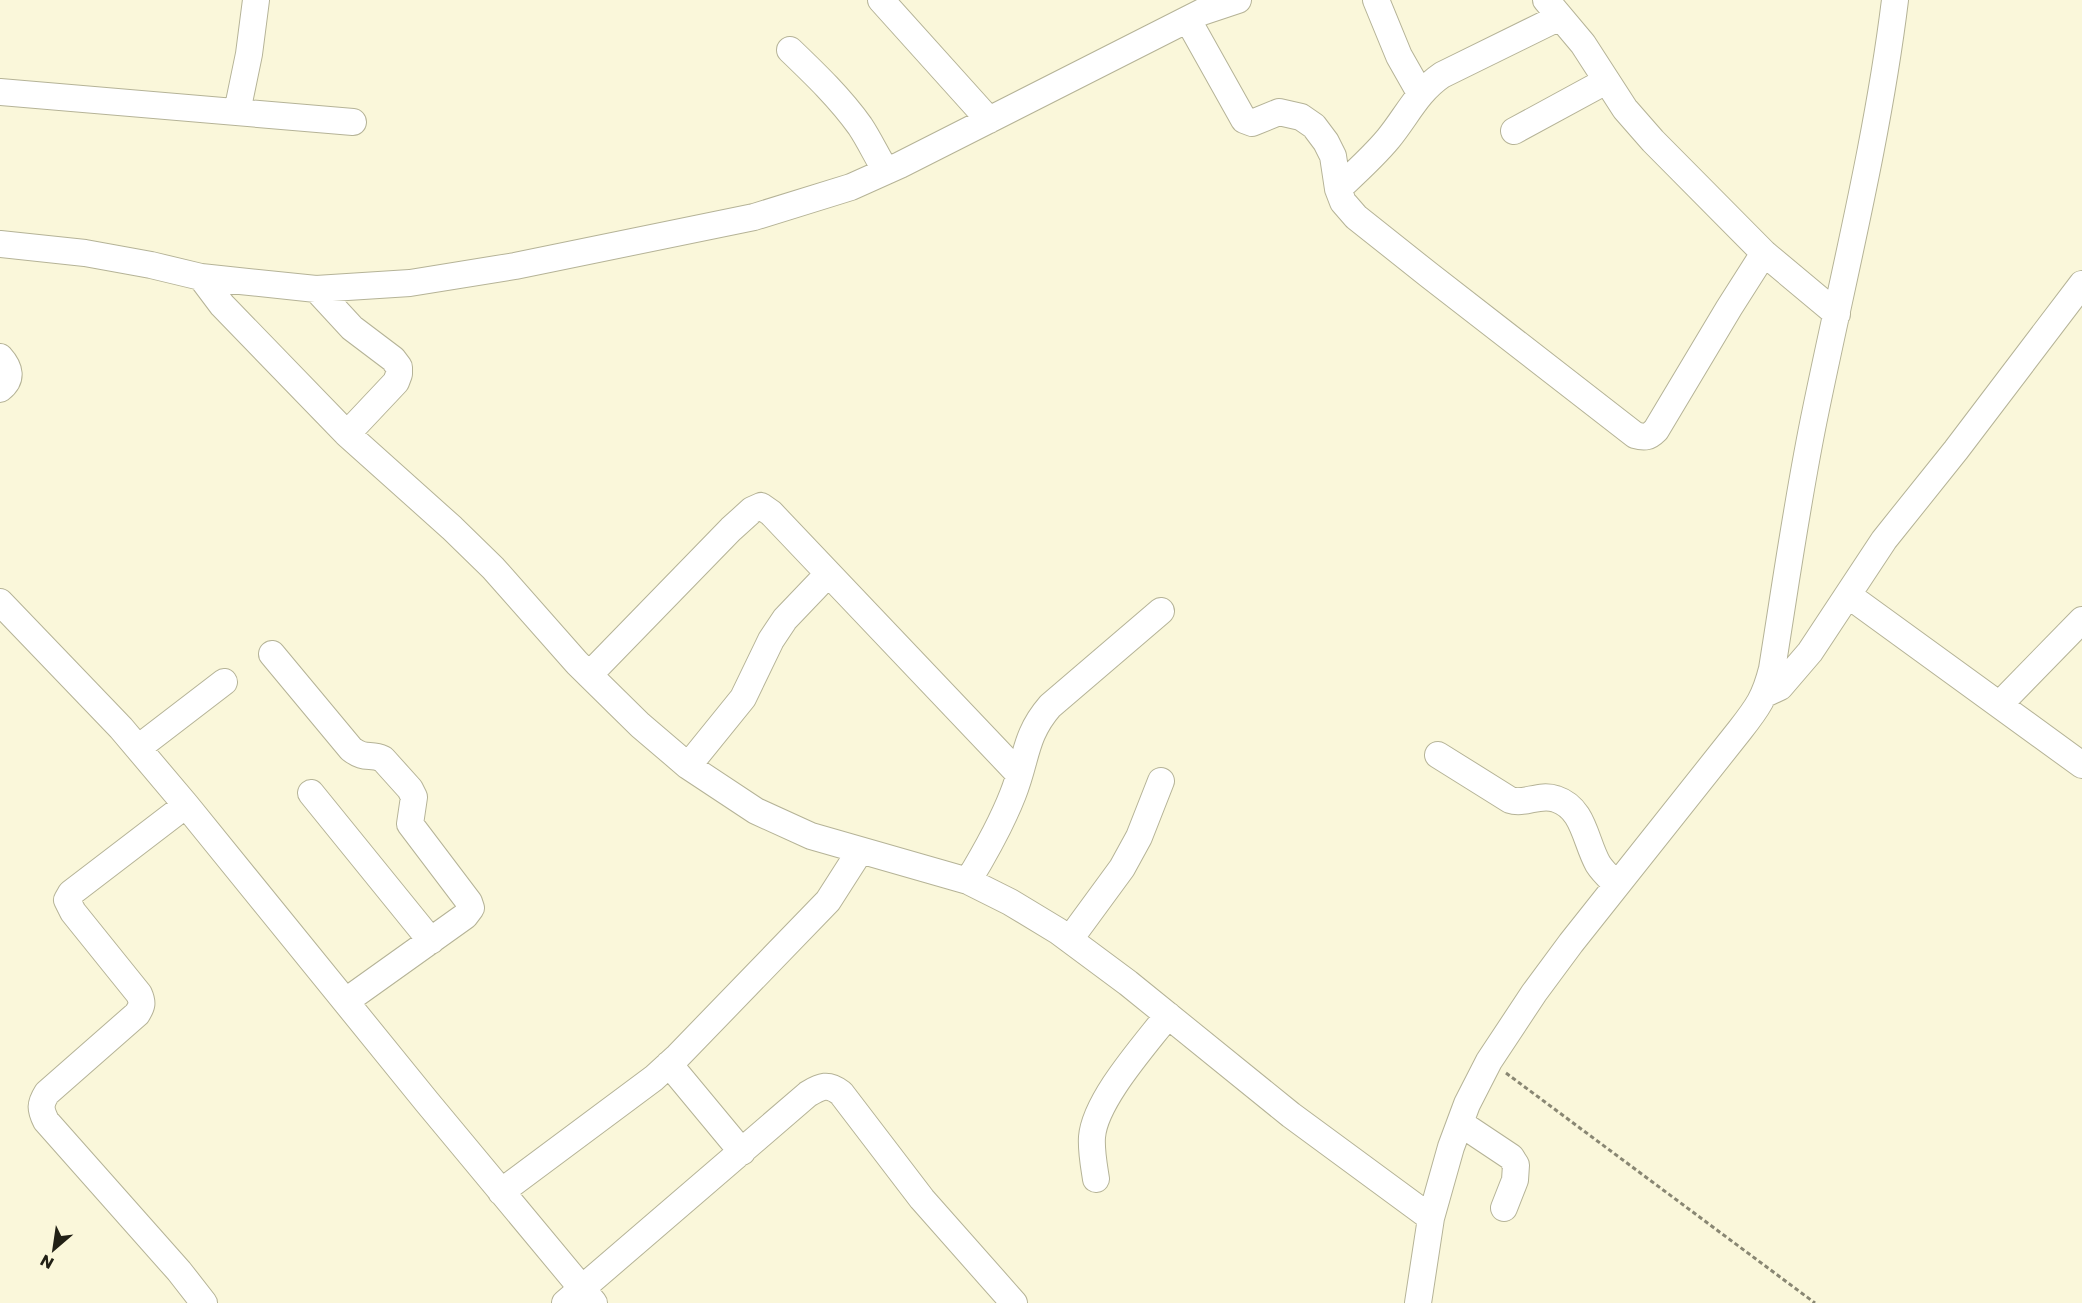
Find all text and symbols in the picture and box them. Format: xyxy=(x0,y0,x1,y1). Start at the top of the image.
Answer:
north arrow xyxy=(24,1219,84,1279)
text: N xyxy=(36,1249,58,1275)

